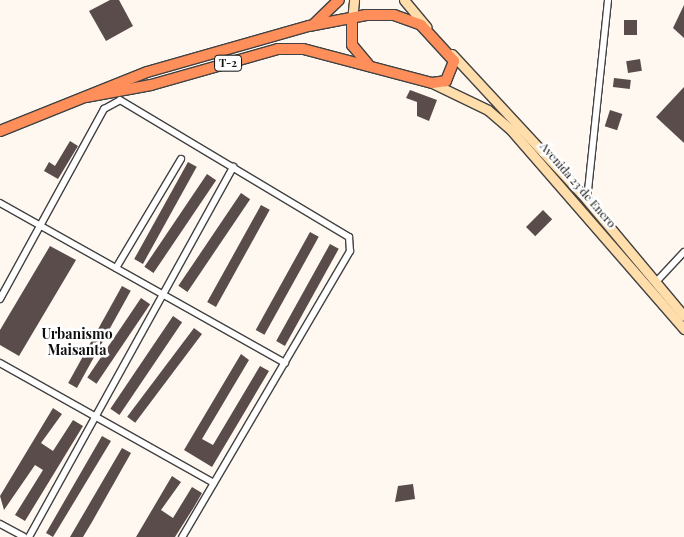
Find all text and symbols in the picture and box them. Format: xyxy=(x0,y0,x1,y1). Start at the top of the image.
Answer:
road number: T-2 xyxy=(213,54,243,72)
street label: Avenida 23 de Enero xyxy=(537,139,619,231)
district label: Urbanismo Maisanta xyxy=(41,326,113,358)

